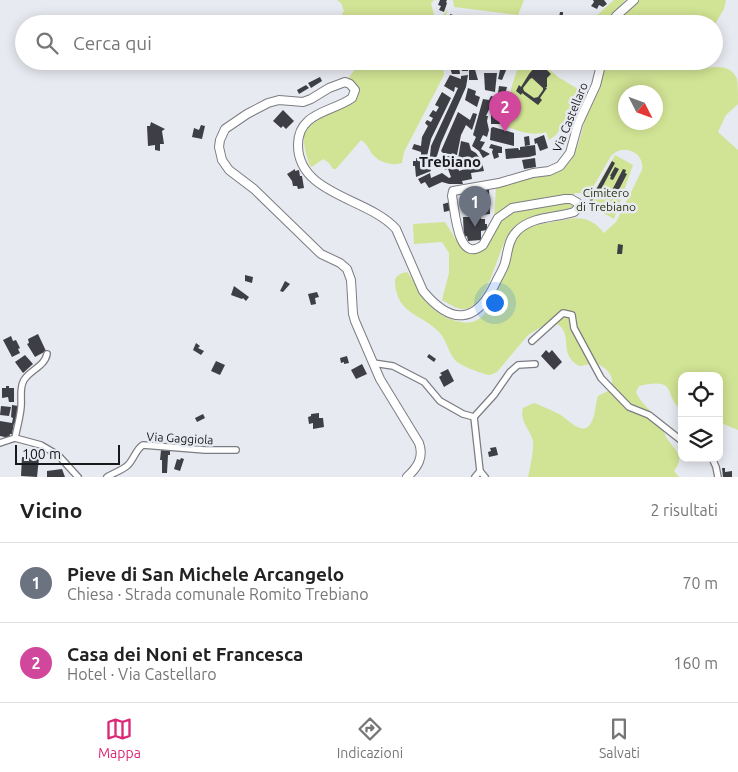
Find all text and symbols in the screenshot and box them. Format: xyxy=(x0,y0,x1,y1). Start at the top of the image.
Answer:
search box xyxy=(15,15,723,70)
icon: search xyxy=(33,29,61,57)
text: Cerca qui xyxy=(73,32,152,54)
street label: Via Castellaro xyxy=(550,80,590,154)
north arrow xyxy=(618,85,663,130)
pin: 2 xyxy=(489,91,521,132)
district label: Trebiano xyxy=(419,153,481,170)
pin: 1 xyxy=(459,186,491,227)
park label: Cimitero di Trebiano xyxy=(576,186,636,213)
your location xyxy=(482,290,508,316)
map controls xyxy=(678,372,723,462)
button: locate xyxy=(678,372,723,417)
button: layers xyxy=(678,417,723,462)
street label: Via Gaggiola xyxy=(146,430,214,446)
scale bar xyxy=(15,442,120,465)
text: 100 m xyxy=(22,446,61,462)
text: Vicino xyxy=(20,498,82,522)
text: 2 risultati xyxy=(650,501,718,519)
text: Pieve di San Michele Arcangelo xyxy=(67,563,344,585)
text: 1 xyxy=(31,574,41,592)
text: 70 m xyxy=(682,574,718,592)
text: Chiesa · Strada comunale Romito Trebiano xyxy=(67,585,369,603)
text: Casa dei Noni et Francesca xyxy=(67,643,303,665)
text: 2 xyxy=(31,654,41,672)
text: 160 m xyxy=(673,654,718,672)
text: Hotel · Via Castellaro xyxy=(67,665,217,683)
tab: Mappa xyxy=(98,715,141,761)
tab: Indicazioni xyxy=(337,715,403,761)
tab: Salvati xyxy=(599,715,640,761)

